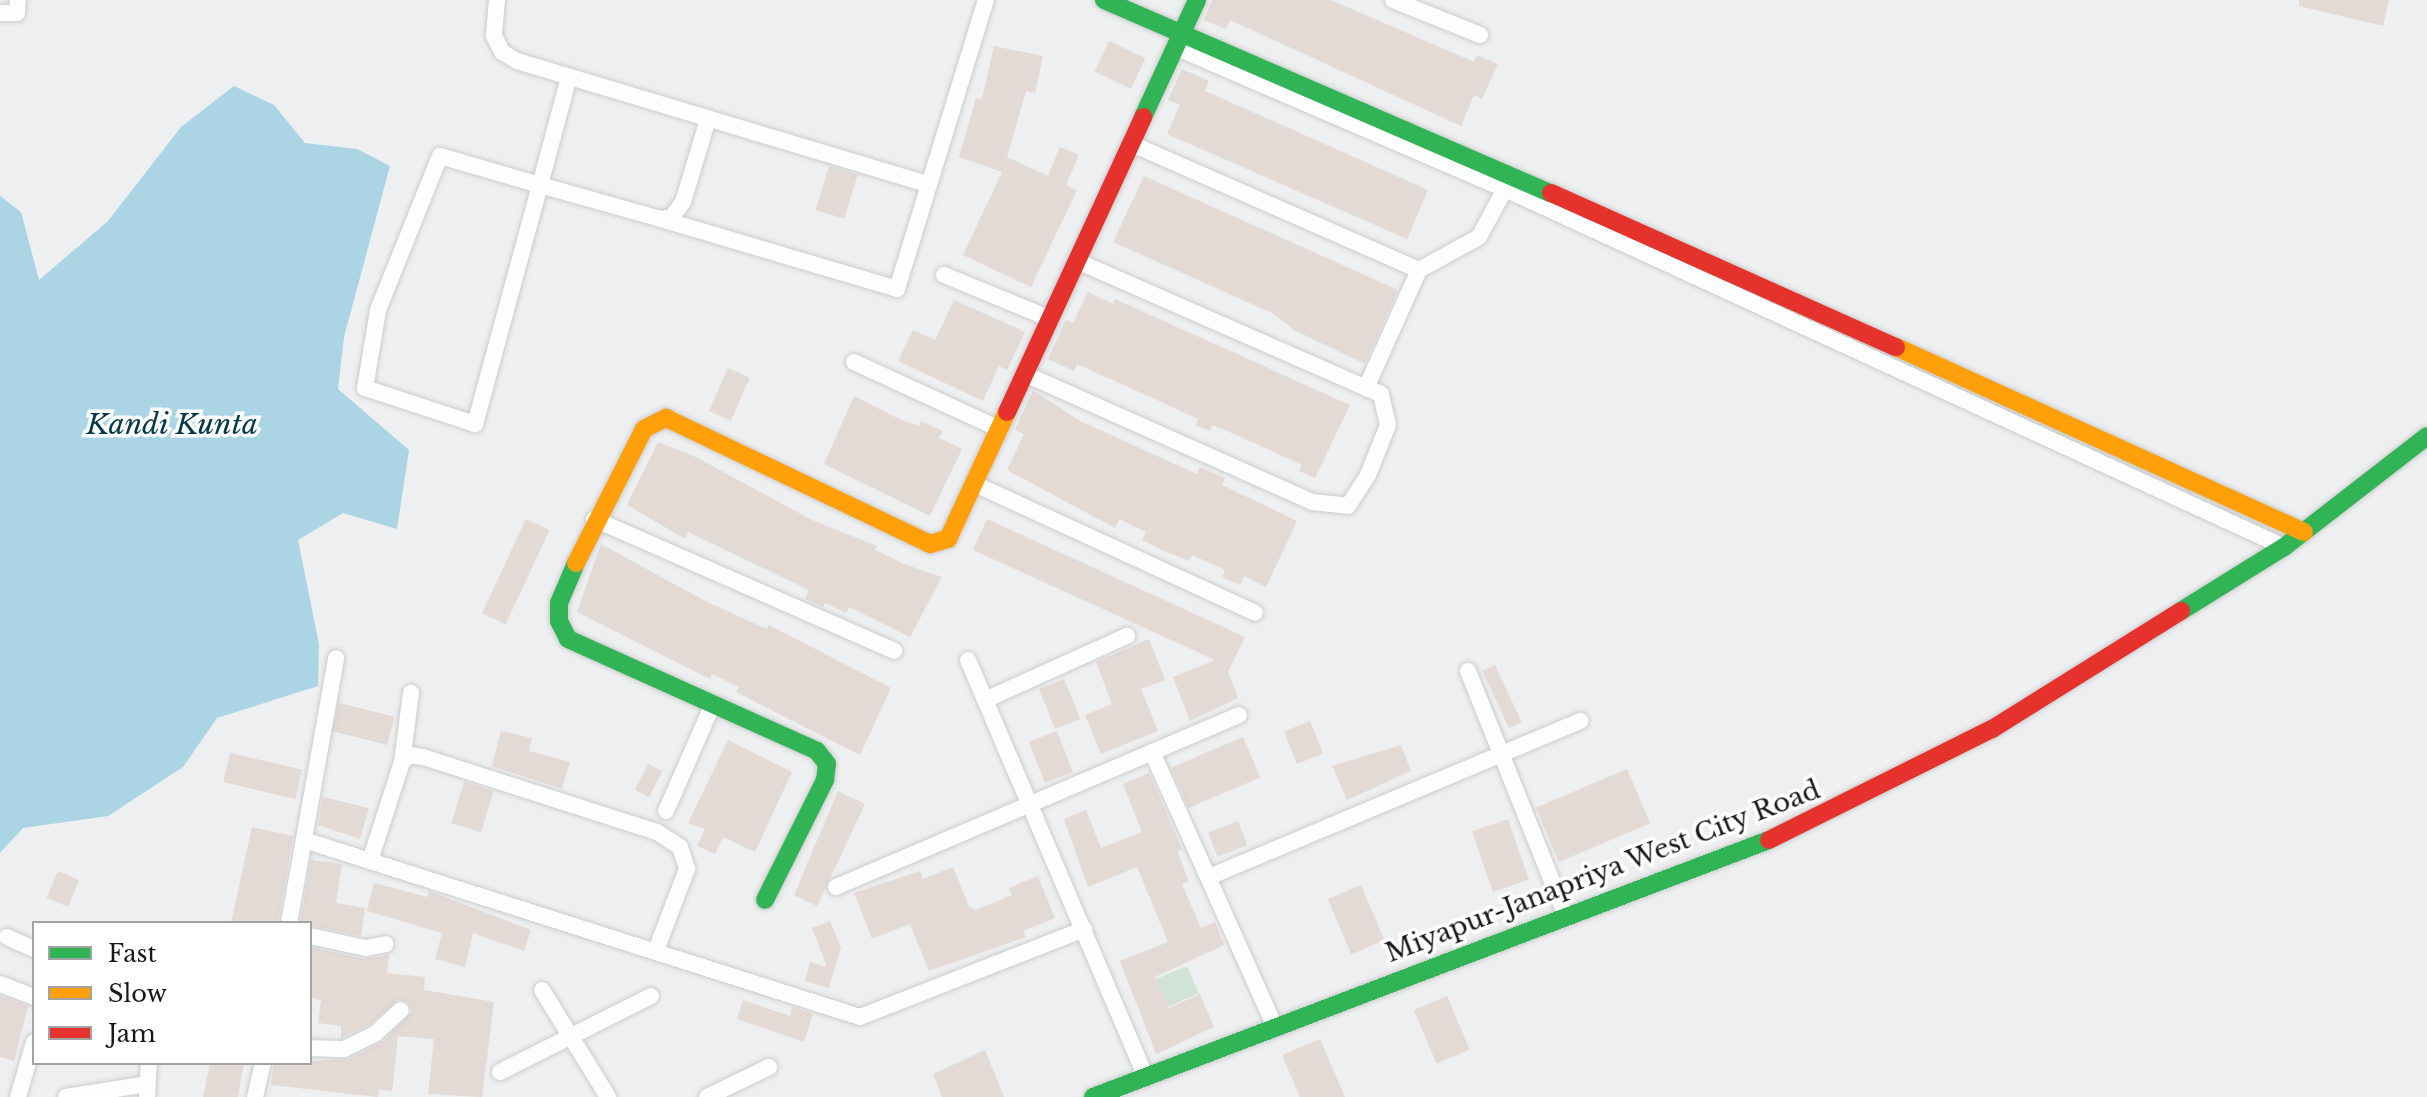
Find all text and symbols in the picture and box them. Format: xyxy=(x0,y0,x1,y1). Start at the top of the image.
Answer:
water label: Kandi Kunta xyxy=(86,408,258,442)
street label: Miyapur-Janapriya West City Road xyxy=(1380,774,1826,970)
legend xyxy=(32,921,312,1065)
text: Fast xyxy=(108,939,156,968)
text: Slow xyxy=(108,979,167,1008)
text: Jam xyxy=(108,1019,156,1048)

